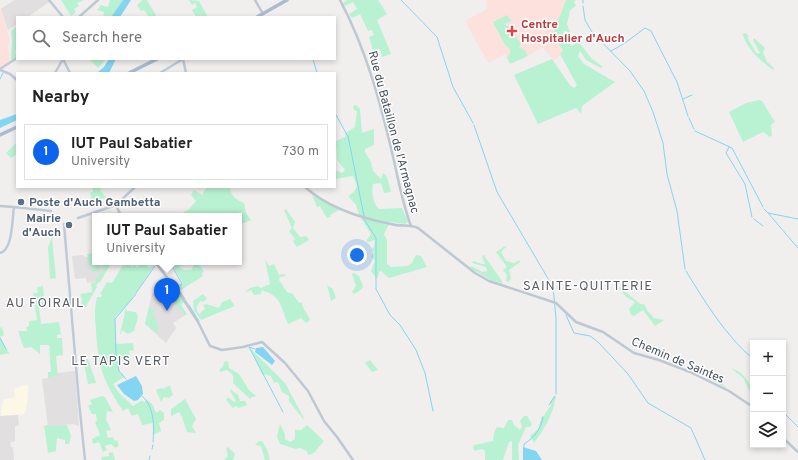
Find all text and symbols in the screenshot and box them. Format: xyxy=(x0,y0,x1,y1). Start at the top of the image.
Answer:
search box xyxy=(16,16,336,60)
place label: Centre Hospitalier d'Auch xyxy=(521,17,625,47)
marker: Centre Hospitalier d'Auch xyxy=(506,25,518,37)
icon: search xyxy=(30,27,52,49)
text: Search here xyxy=(62,29,142,48)
street label: Rue du Bataillon de l'Armagnac xyxy=(364,49,422,215)
text: Nearby xyxy=(32,87,89,109)
text: IUT Paul Sabatier xyxy=(71,135,192,154)
text: 1 xyxy=(43,144,49,160)
text: 730 m xyxy=(282,144,319,160)
text: University xyxy=(71,154,130,170)
place label: Poste d'Auch Gambetta xyxy=(29,195,161,211)
marker: Poste d'Auch Gambetta xyxy=(16,197,26,207)
place label: Mairie d'Auch xyxy=(22,211,61,241)
popup xyxy=(92,213,242,265)
marker: Mairie d'Auch xyxy=(64,220,74,230)
text: IUT Paul Sabatier xyxy=(106,222,228,241)
text: University xyxy=(106,241,165,257)
your location xyxy=(347,245,367,265)
pin: 1 xyxy=(154,278,180,311)
district label: SAINTE-QUITTERIE xyxy=(523,279,653,295)
district label: AU FOIRAIL xyxy=(6,296,84,312)
street label: Chemin de Saintes xyxy=(629,334,727,388)
map controls xyxy=(750,340,786,448)
button: + xyxy=(750,340,786,376)
district label: LE TAPIS VERT xyxy=(71,354,171,370)
button: − xyxy=(750,376,786,412)
button: layers xyxy=(750,412,786,448)

